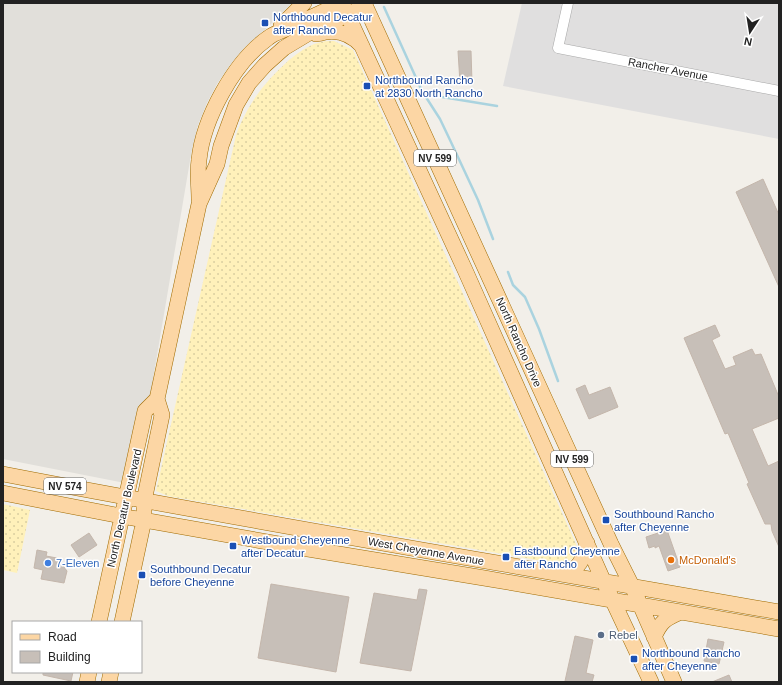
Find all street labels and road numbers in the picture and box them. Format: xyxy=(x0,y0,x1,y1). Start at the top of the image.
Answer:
street label: Rancher Avenue xyxy=(627,55,709,83)
road number: NV 599 xyxy=(414,150,456,166)
street label: North Rancho Drive xyxy=(494,295,544,389)
street label: North Decatur Boulevard xyxy=(105,448,143,568)
road number: NV 599 xyxy=(551,451,593,467)
road number: NV 574 xyxy=(44,478,86,494)
street label: West Cheyenne Avenue xyxy=(367,535,485,567)

